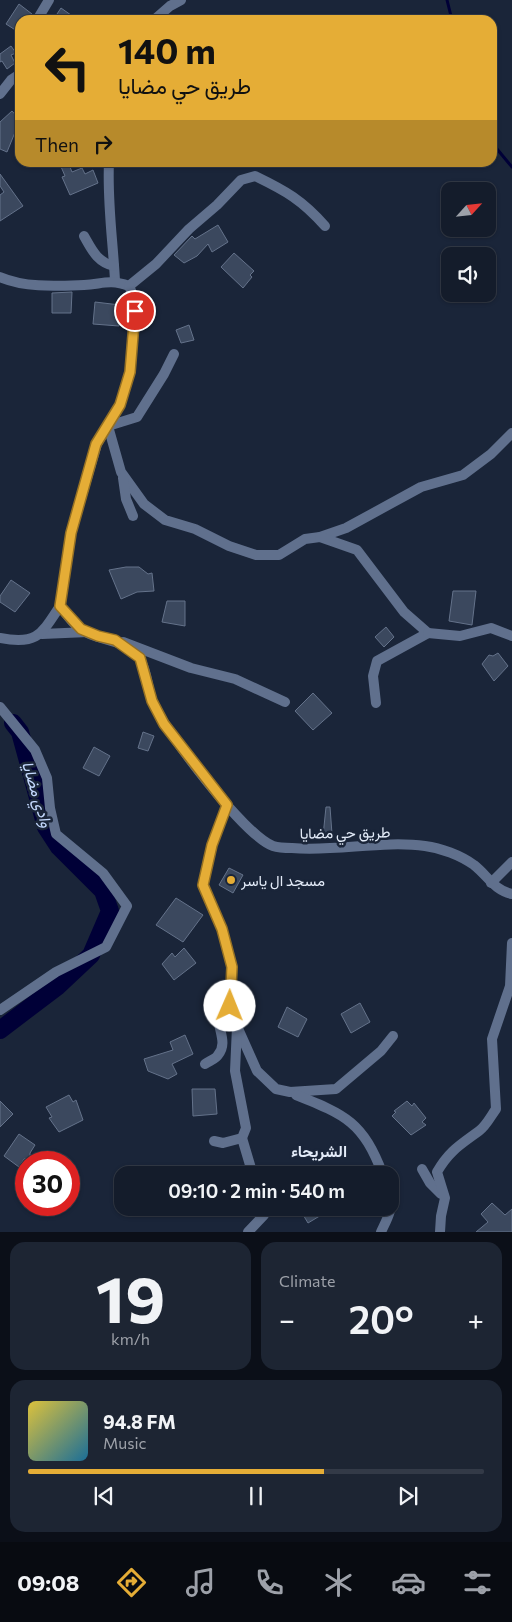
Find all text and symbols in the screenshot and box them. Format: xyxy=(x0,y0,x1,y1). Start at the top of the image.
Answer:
text: 140 m xyxy=(118,28,216,71)
icon: left xyxy=(35,35,100,100)
text: طريق حي مضايا xyxy=(118,72,251,99)
icon: right xyxy=(89,130,117,158)
text: Then xyxy=(35,133,79,156)
north arrow xyxy=(441,182,496,238)
map controls xyxy=(441,182,496,302)
button: sound xyxy=(441,247,496,302)
pin xyxy=(114,290,156,332)
icon: arrive xyxy=(121,297,149,325)
water label: وادي مضايا xyxy=(14,758,57,831)
street label: طريق حي مضايا xyxy=(299,822,391,847)
place label: مسجد ال ياسر xyxy=(240,871,325,890)
marker: مسجد ال ياسر xyxy=(225,874,237,886)
position arrow xyxy=(203,979,255,1031)
district label: الشريحاء xyxy=(291,1141,347,1162)
speed limit sign: 30 xyxy=(15,1151,80,1216)
text: 09:10 · 2 min · 540 m xyxy=(168,1179,345,1202)
text: 19 xyxy=(96,1257,165,1336)
text: Climate xyxy=(279,1271,335,1290)
text: 20° xyxy=(349,1295,414,1342)
text: − xyxy=(279,1302,295,1336)
text: + xyxy=(468,1302,484,1336)
text: km/h xyxy=(111,1329,150,1348)
text: 94.8 FM xyxy=(103,1410,176,1433)
text: Music xyxy=(103,1433,147,1452)
icon: previous xyxy=(90,1482,118,1510)
icon: pause xyxy=(242,1482,270,1510)
icon: next xyxy=(394,1482,422,1510)
icon: directions xyxy=(114,1565,149,1600)
icon: music xyxy=(183,1565,218,1600)
icon: phone xyxy=(252,1565,287,1600)
icon: climate xyxy=(321,1565,356,1600)
icon: car xyxy=(391,1565,426,1600)
icon: filters xyxy=(460,1565,495,1600)
text: 09:08 xyxy=(17,1569,79,1596)

